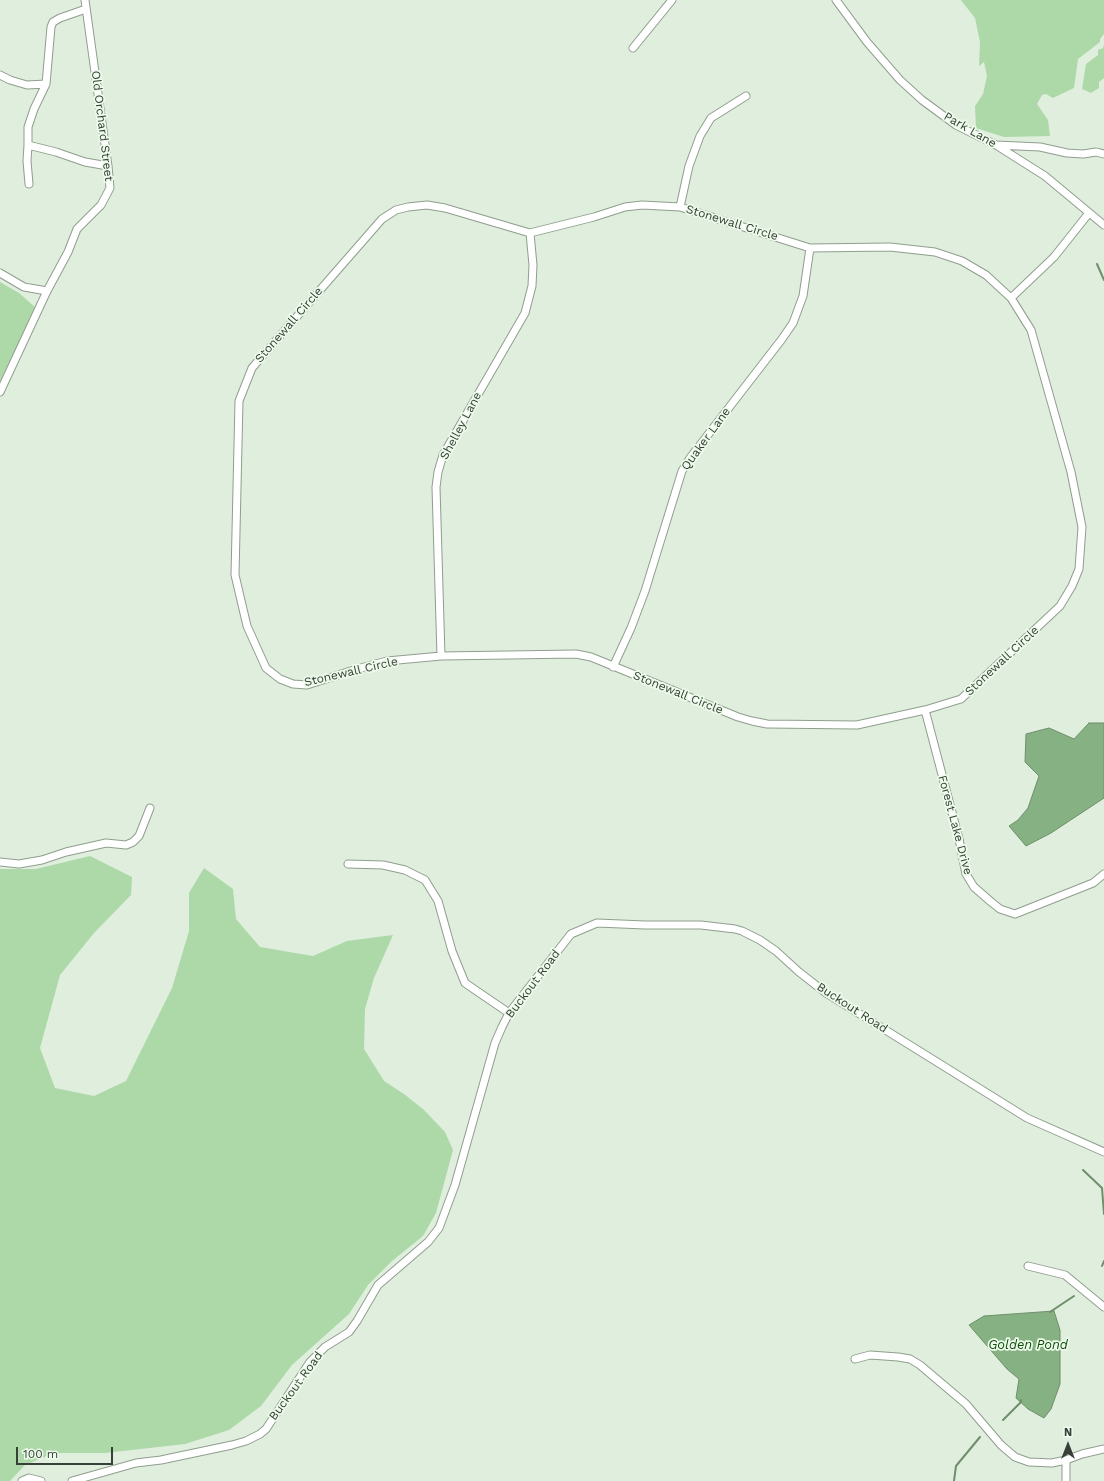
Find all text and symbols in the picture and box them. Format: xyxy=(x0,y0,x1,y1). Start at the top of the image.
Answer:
street label: Old Orchard Street xyxy=(88,70,116,182)
street label: Park Lane xyxy=(941,109,999,151)
street label: Stonewall Circle xyxy=(684,202,780,244)
street label: Stonewall Circle xyxy=(252,284,326,366)
street label: Shelley Lane xyxy=(437,390,485,462)
street label: Quaker Lane xyxy=(678,405,734,473)
street label: Stonewall Circle xyxy=(962,623,1042,699)
street label: Stonewall Circle xyxy=(303,654,399,690)
street label: Stonewall Circle xyxy=(631,668,725,718)
street label: Forest Lake Drive xyxy=(935,774,975,876)
street label: Buckout Road xyxy=(503,947,563,1021)
street label: Buckout Road xyxy=(814,980,890,1036)
water label: Golden Pond xyxy=(988,1337,1068,1353)
street label: Buckout Road xyxy=(266,1349,326,1423)
north arrow xyxy=(1048,1425,1088,1465)
text: N xyxy=(1064,1426,1072,1439)
scale bar xyxy=(18,1439,115,1465)
text: 100 m xyxy=(23,1447,58,1461)

